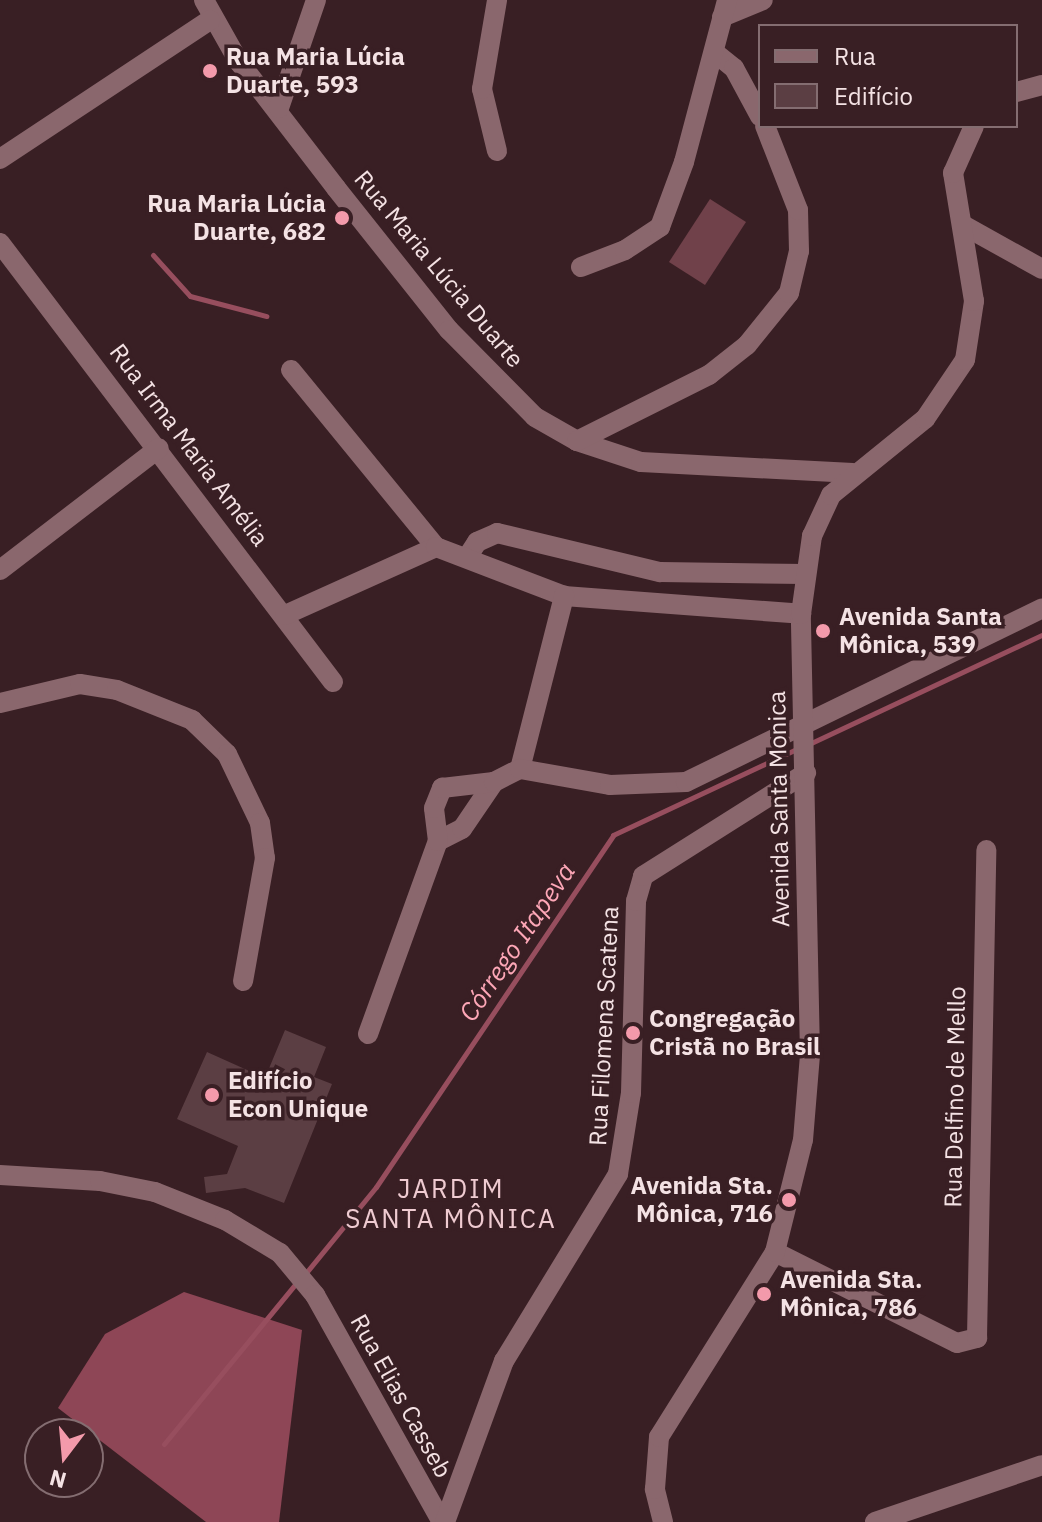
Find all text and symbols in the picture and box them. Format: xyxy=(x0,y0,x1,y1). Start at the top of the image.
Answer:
legend xyxy=(758,24,1018,128)
text: Rua xyxy=(834,40,876,72)
place label: Rua Maria Lúcia Duarte, 593 xyxy=(226,43,405,99)
marker: Rua Maria Lúcia Duarte, 593 xyxy=(201,62,219,80)
text: Edifício xyxy=(834,80,913,112)
street label: Rua Maria Lúcia Duarte xyxy=(348,165,530,373)
place label: Rua Maria Lúcia Duarte, 682 xyxy=(147,190,326,246)
marker: Rua Maria Lúcia Duarte, 682 xyxy=(333,209,351,227)
street label: Rua Irma Maria Amélia xyxy=(104,338,274,552)
place label: Avenida Santa Mônica, 539 xyxy=(839,603,1002,659)
marker: Avenida Santa Mônica, 539 xyxy=(814,622,832,640)
street label: Avenida Santa Monica xyxy=(763,691,795,927)
water label: Córrego Itapeva xyxy=(452,857,582,1027)
street label: Rua Filomena Scatena xyxy=(583,905,625,1147)
street label: Rua Delfino de Mello xyxy=(939,986,971,1208)
place label: Congregação Cristã no Brasil xyxy=(649,1005,820,1061)
marker: Congregação Cristã no Brasil xyxy=(624,1024,642,1042)
place label: Edifício Econ Unique xyxy=(228,1067,368,1123)
marker: Edifício Econ Unique xyxy=(203,1086,221,1104)
place label: Avenida Sta. Mônica, 716 xyxy=(631,1172,773,1228)
district label: JARDIM SANTA MÔNICA xyxy=(345,1173,557,1234)
marker: Avenida Sta. Mônica, 716 xyxy=(780,1191,798,1209)
place label: Avenida Sta. Mônica, 786 xyxy=(780,1266,922,1322)
marker: Avenida Sta. Mônica, 786 xyxy=(755,1285,773,1303)
street label: Rua Elias Casseb xyxy=(344,1309,458,1483)
north arrow xyxy=(24,1418,104,1498)
text: N xyxy=(46,1463,69,1496)

